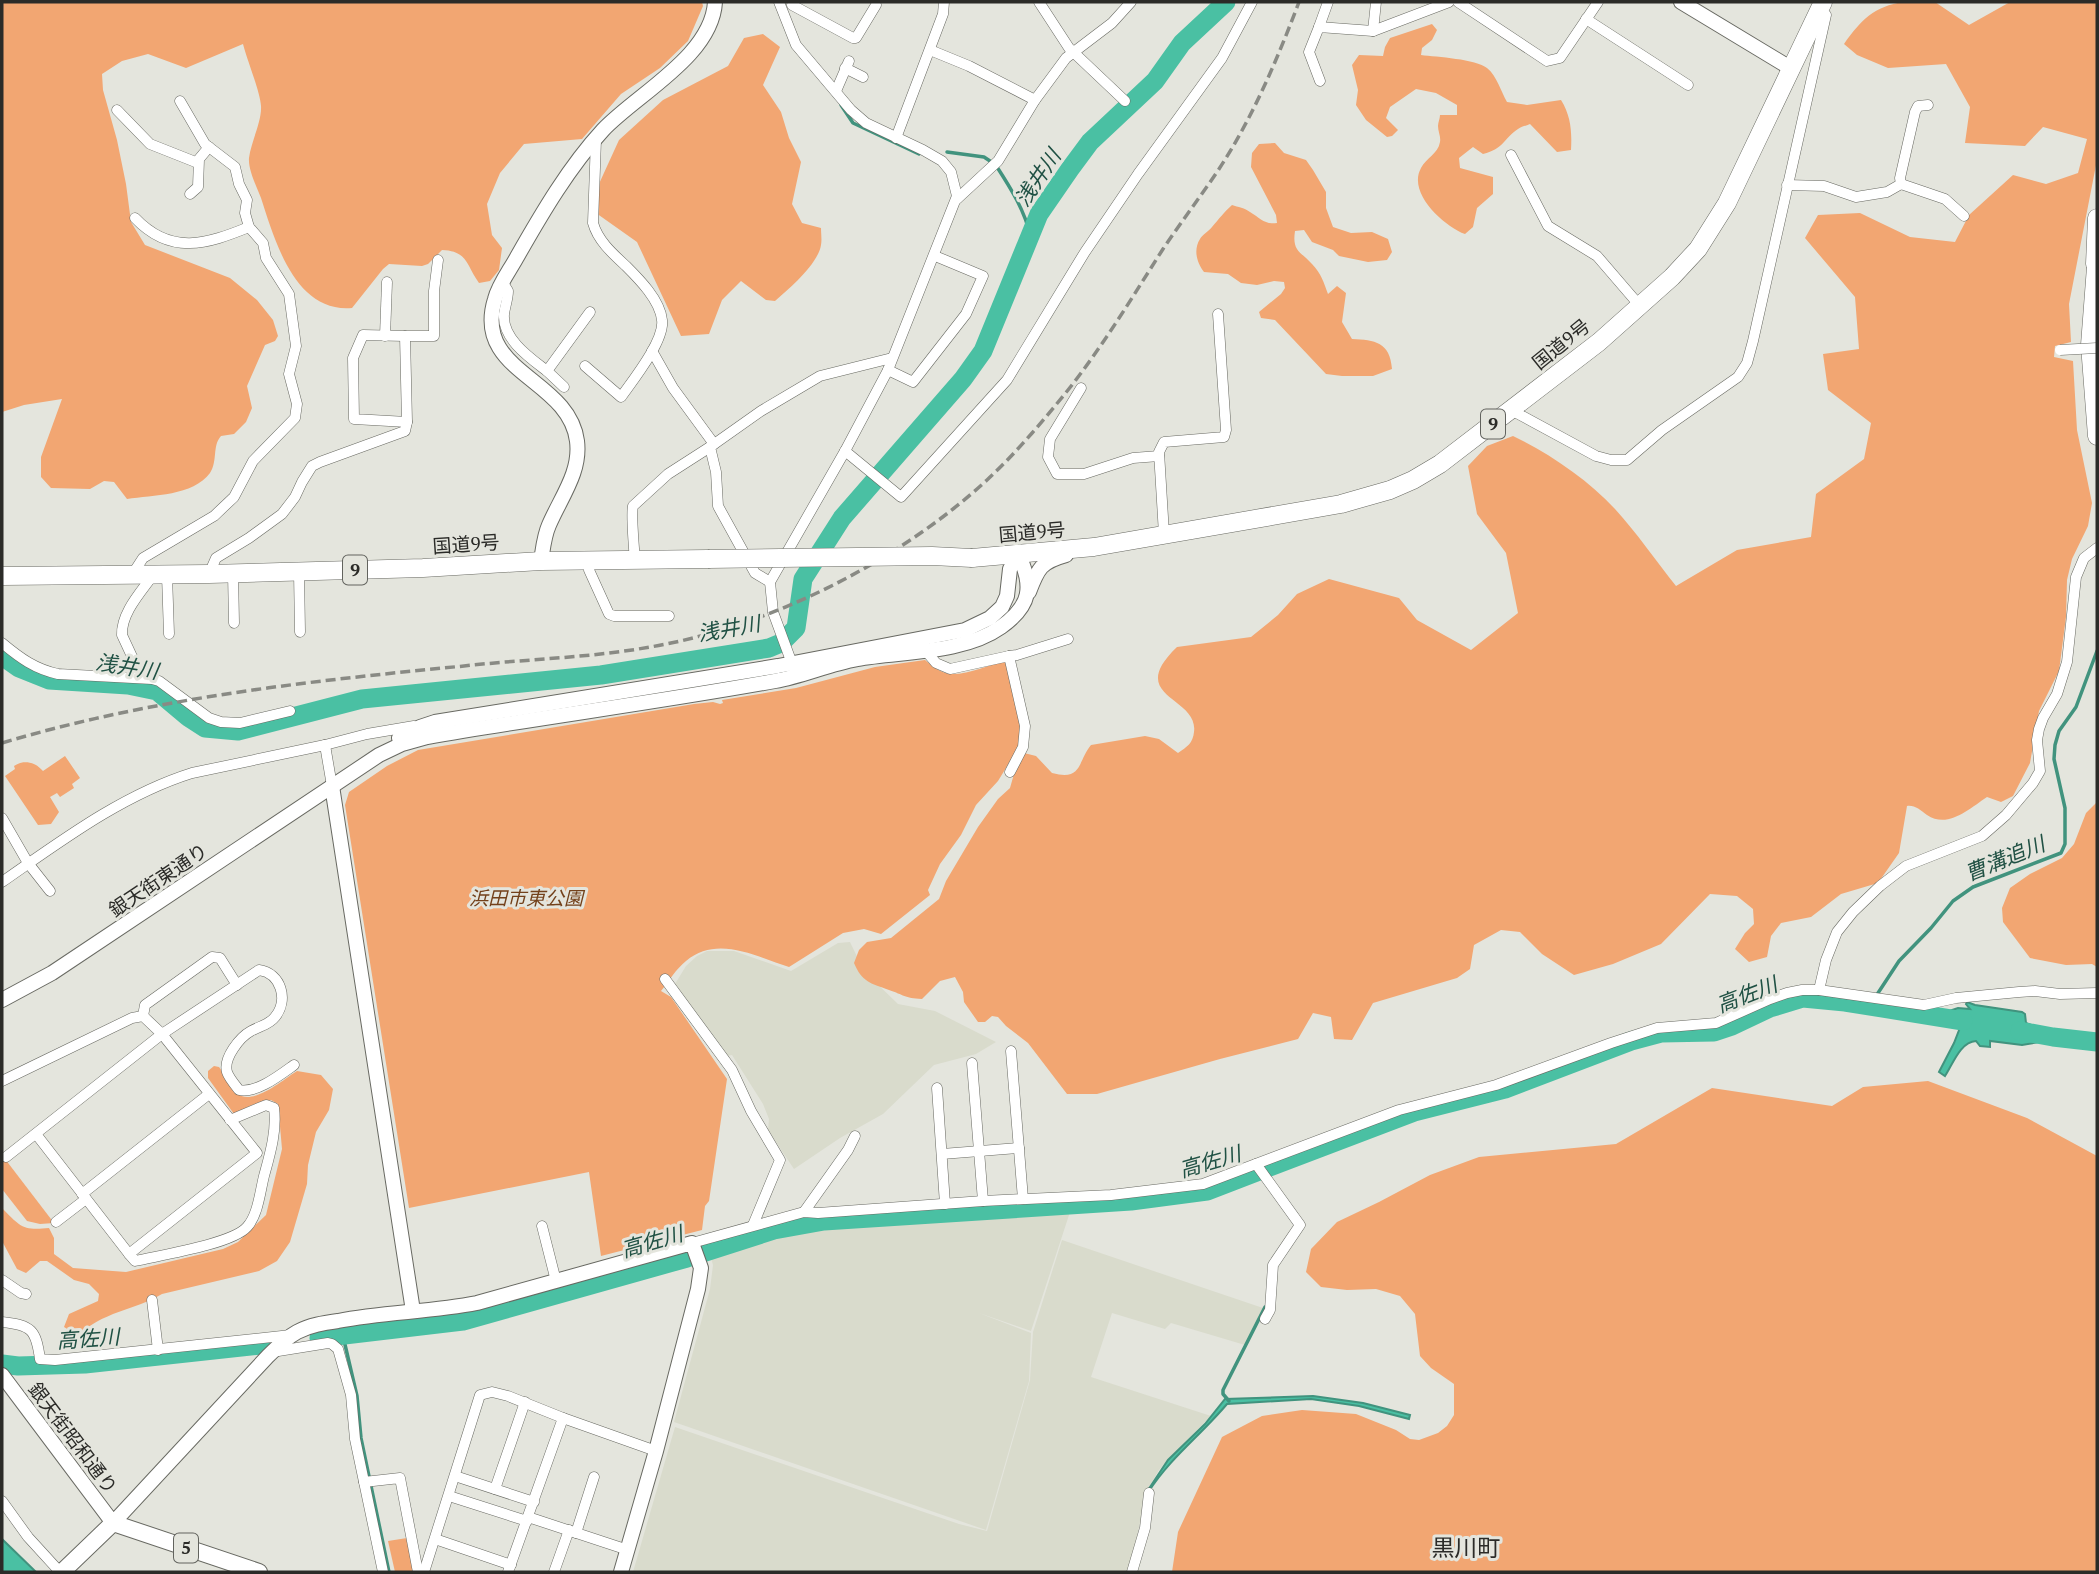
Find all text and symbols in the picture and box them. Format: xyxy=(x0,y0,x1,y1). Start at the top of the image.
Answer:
water label: 浅井川 xyxy=(1008,142,1068,211)
street label: 国道9号 xyxy=(1527,313,1595,374)
road number: 9 xyxy=(1481,410,1505,438)
street label: 国道9号 xyxy=(997,516,1066,547)
street label: 国道9号 xyxy=(432,529,500,558)
road number: 9 xyxy=(343,556,367,584)
water label: 浅井川 xyxy=(695,608,764,647)
water label: 浅井川 xyxy=(94,647,162,685)
water label: 曹溝追川 xyxy=(1960,829,2051,887)
street label: 銀天街東通り xyxy=(103,837,212,922)
park label: 浜田市東公園 xyxy=(469,885,586,910)
water label: 高佐川 xyxy=(1712,969,1783,1018)
water label: 高佐川 xyxy=(1176,1138,1246,1183)
water label: 高佐川 xyxy=(618,1218,688,1263)
water label: 高佐川 xyxy=(56,1322,122,1354)
street label: 銀天街昭和通り xyxy=(23,1377,123,1498)
district label: 黒川町 xyxy=(1432,1532,1501,1563)
road number: 5 xyxy=(174,1534,198,1562)

